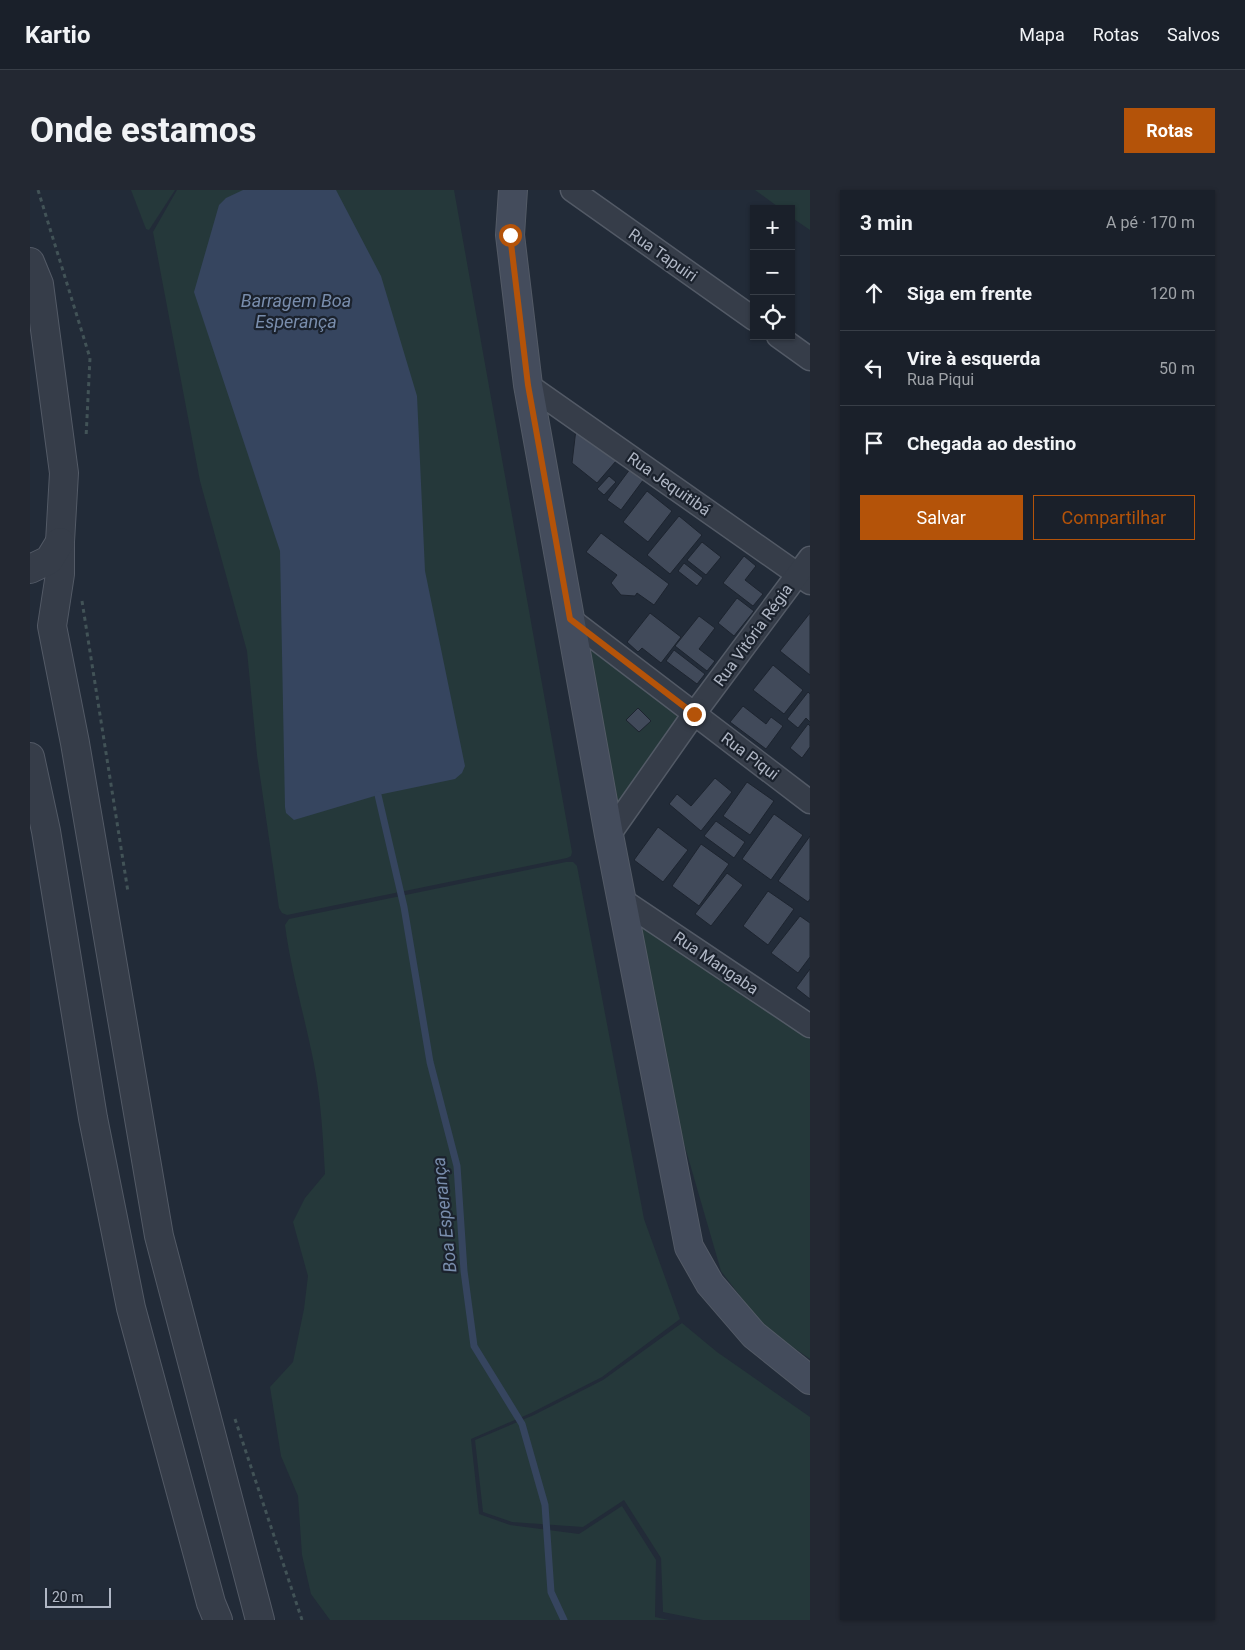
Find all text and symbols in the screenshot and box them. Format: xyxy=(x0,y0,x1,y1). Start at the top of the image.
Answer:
text: Kartio xyxy=(25,21,91,49)
text: Mapa xyxy=(1019,24,1065,45)
text: Rotas xyxy=(1093,24,1139,45)
text: Salvos xyxy=(1167,24,1220,45)
button: Rotas xyxy=(1124,108,1215,153)
text: Onde estamos xyxy=(30,110,257,151)
map controls xyxy=(750,205,795,340)
button: + xyxy=(750,205,795,250)
text: 3 min xyxy=(860,211,913,235)
text: A pé · 170 m xyxy=(1106,213,1195,232)
route start xyxy=(499,224,522,247)
street label: Rua Tapuiri xyxy=(625,224,701,286)
button: − xyxy=(750,250,795,295)
icon: ahead xyxy=(860,279,888,307)
text: Siga em frente xyxy=(907,282,1032,305)
text: 120 m xyxy=(1150,284,1195,303)
water label: Barragem Boa Esperança xyxy=(241,290,351,332)
button: locate xyxy=(750,295,795,340)
text: Vire à esquerda xyxy=(907,347,1040,370)
icon: left xyxy=(860,354,888,382)
text: 50 m xyxy=(1159,359,1195,378)
text: Rua Piqui xyxy=(907,370,974,389)
icon: arrive xyxy=(860,429,888,457)
text: Chegada ao destino xyxy=(907,432,1076,455)
street label: Rua Jequitibá xyxy=(624,448,714,520)
button: Salvar xyxy=(860,495,1023,540)
button: Compartilhar xyxy=(1033,495,1195,540)
street label: Rua Vitória Régia xyxy=(710,580,796,690)
route end xyxy=(683,703,706,726)
street label: Rua Piqui xyxy=(717,728,783,784)
street label: Rua Mangaba xyxy=(670,928,762,998)
water label: Boa Esperança xyxy=(427,1156,461,1274)
scale bar xyxy=(45,1585,111,1608)
text: 20 m xyxy=(52,1589,84,1605)

